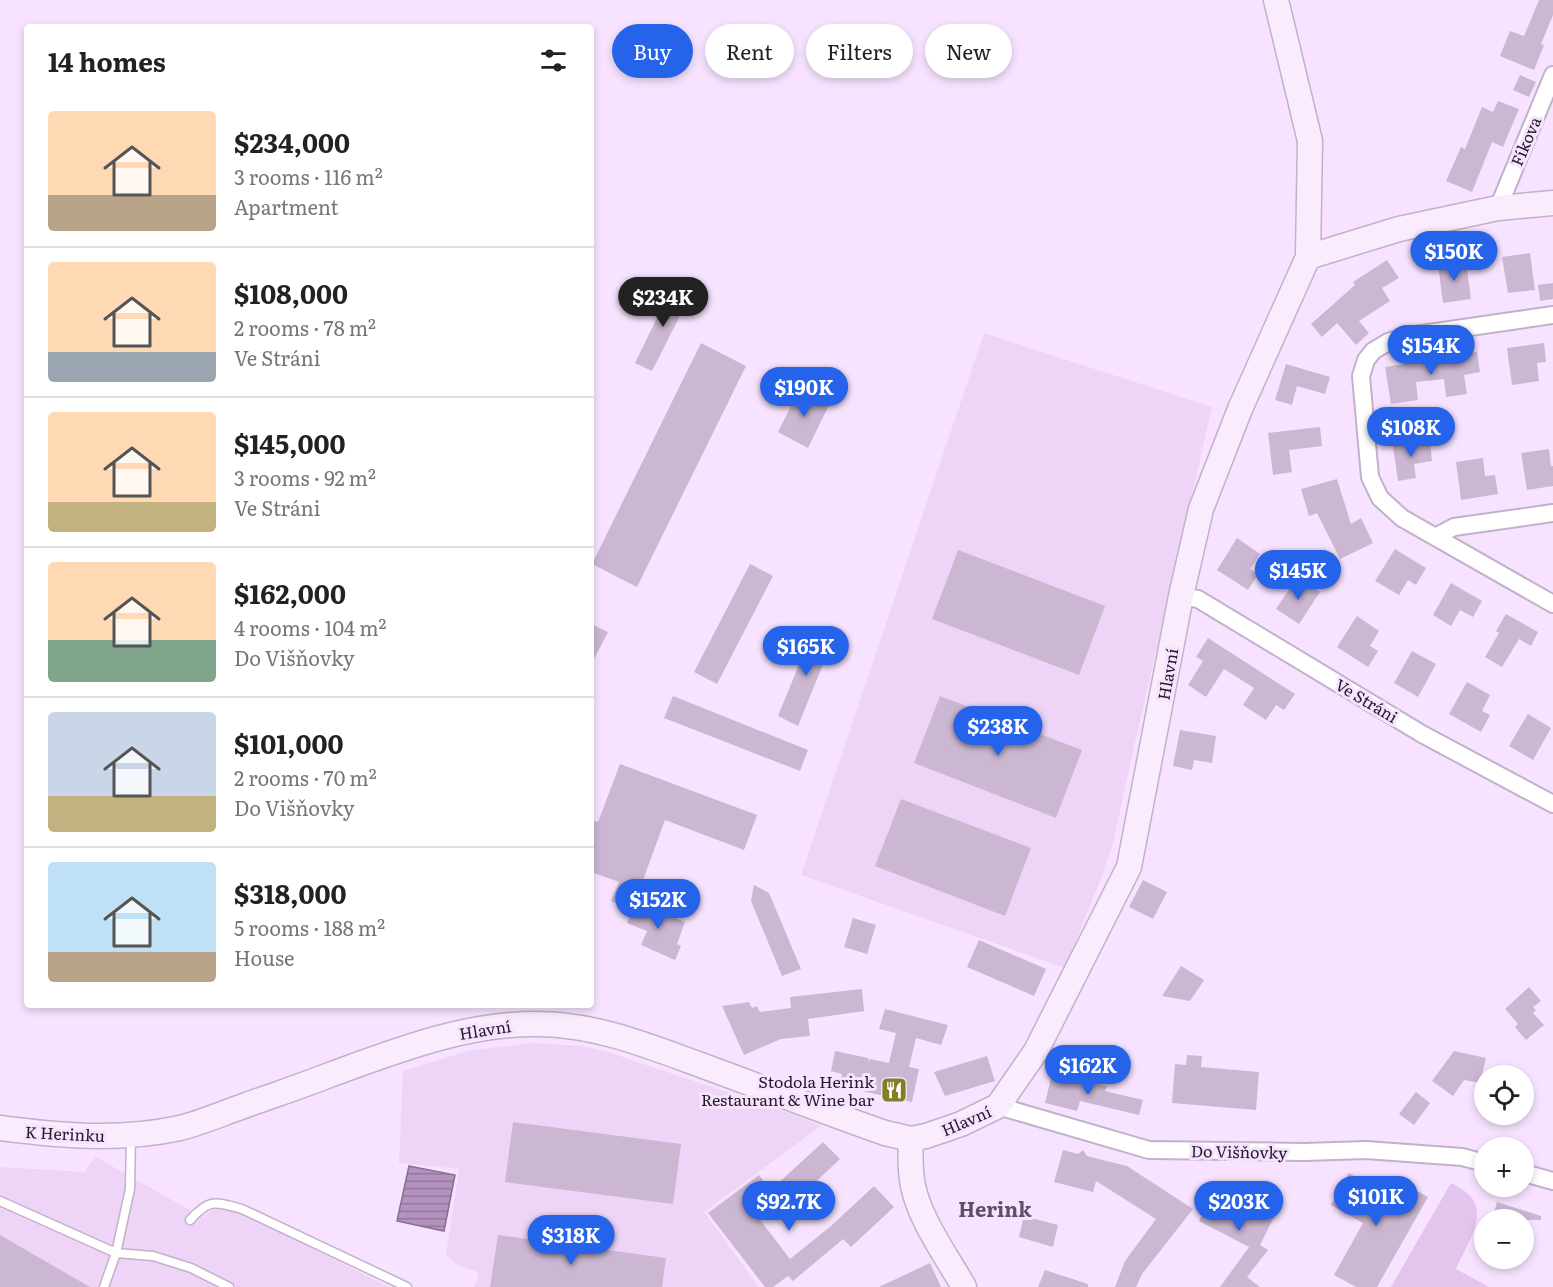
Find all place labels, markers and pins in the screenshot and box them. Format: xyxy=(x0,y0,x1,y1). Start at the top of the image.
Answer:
pin: $150K xyxy=(1412,231,1496,282)
pin: $234K xyxy=(621,277,705,328)
pin: $154K xyxy=(1389,325,1473,376)
pin: $190K xyxy=(762,367,846,418)
pin: $108K xyxy=(1369,407,1453,458)
pin: $145K xyxy=(1256,550,1340,601)
pin: $165K xyxy=(764,626,848,677)
pin: $238K xyxy=(956,706,1040,757)
pin: $152K xyxy=(616,879,700,930)
pin: $162K xyxy=(1046,1045,1130,1096)
place label: Stodola Herink Restaurant & Wine bar xyxy=(701,1069,874,1111)
restaurant icon: Stodola Herink Restaurant & Wine bar xyxy=(879,1075,909,1105)
pin: $101K xyxy=(1334,1176,1418,1227)
pin: $92.7K xyxy=(740,1181,838,1232)
pin: $203K xyxy=(1197,1181,1281,1232)
pin: $318K xyxy=(529,1215,613,1266)

